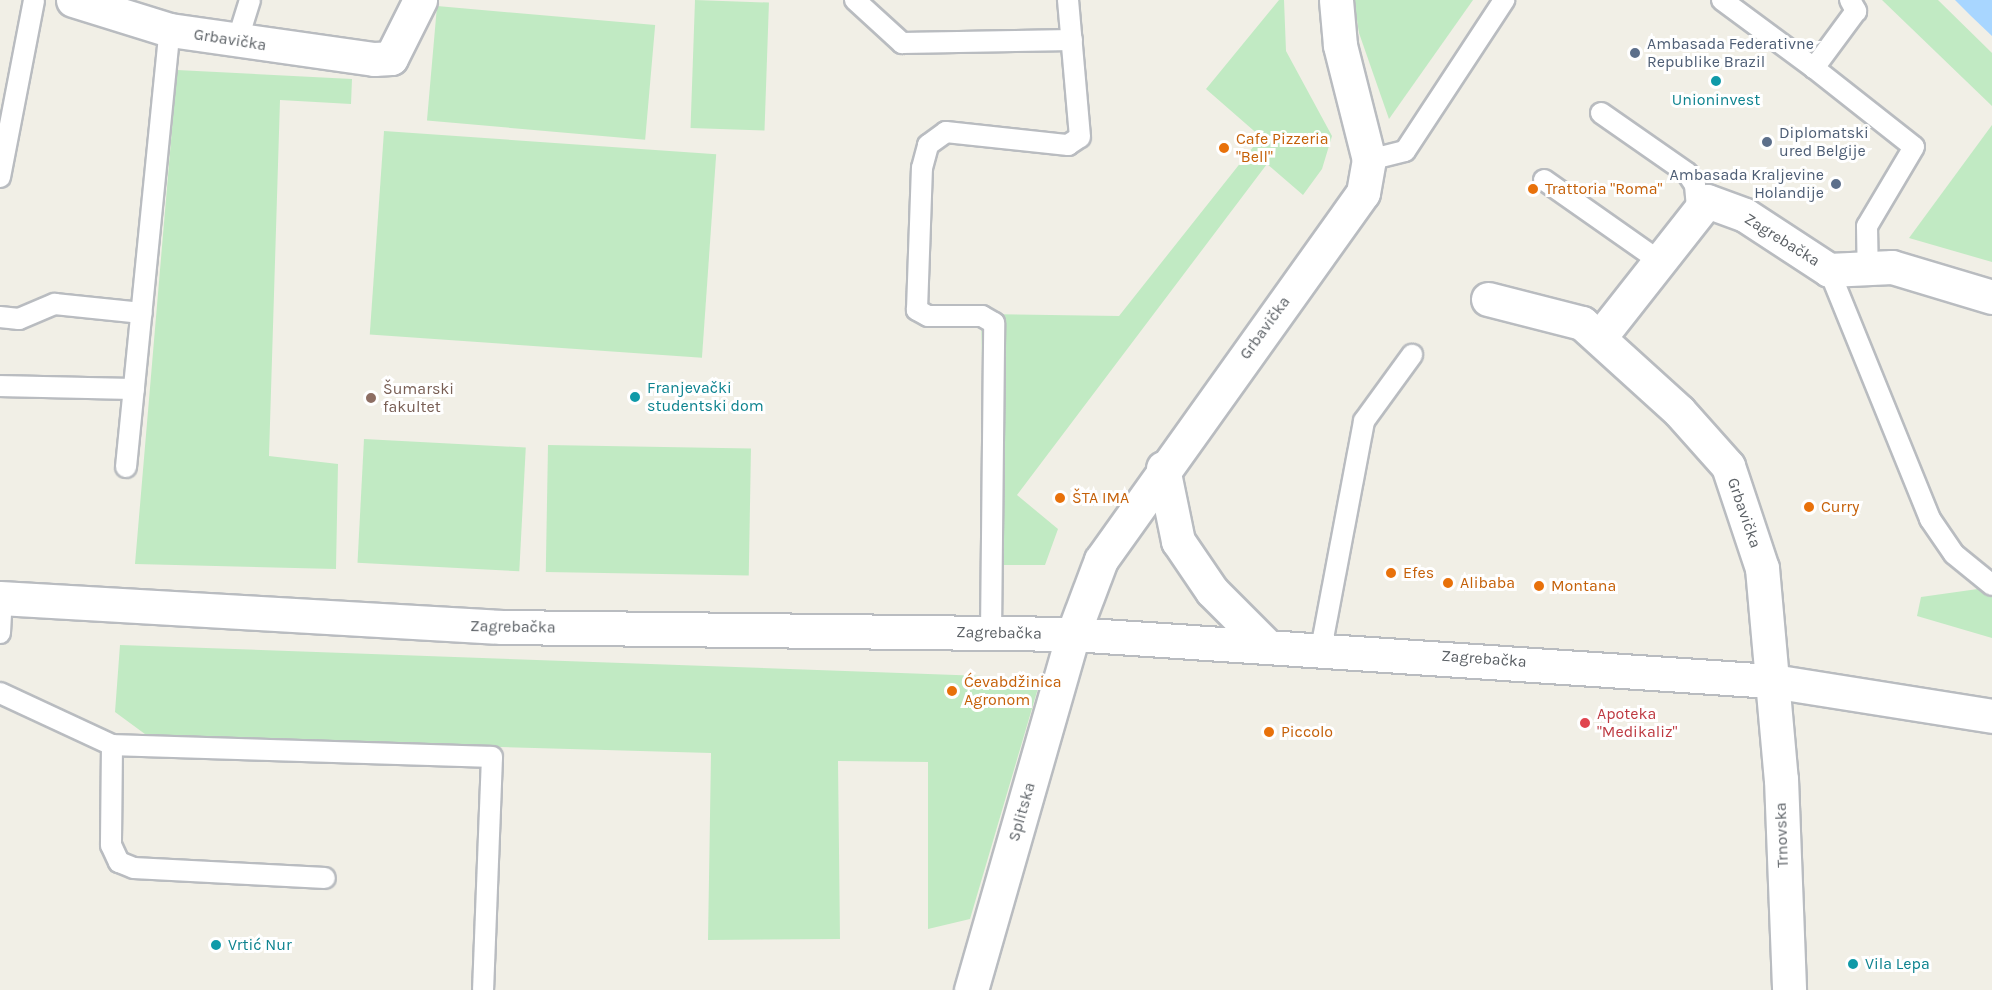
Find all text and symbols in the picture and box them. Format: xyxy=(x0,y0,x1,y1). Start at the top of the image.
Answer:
street label: Grbavička xyxy=(192,25,268,55)
place label: Ambasada Federativne Republike Brazil xyxy=(1647,34,1814,72)
marker: Ambasada Federativne Republike Brazil xyxy=(1628,46,1642,60)
marker: Unioninvest xyxy=(1709,74,1723,88)
place label: Unioninvest xyxy=(1672,90,1760,110)
place label: Diplomatski ured Belgije xyxy=(1779,123,1869,161)
place label: Cafe Pizzeria "Bell" xyxy=(1236,129,1328,167)
marker: Diplomatski ured Belgije xyxy=(1760,135,1774,149)
marker: Cafe Pizzeria "Bell" xyxy=(1217,141,1231,155)
place label: Ambasada Kraljevine Holandije xyxy=(1670,165,1824,203)
marker: Ambasada Kraljevine Holandije xyxy=(1829,177,1843,191)
place label: Trattoria "Roma" xyxy=(1545,179,1662,199)
marker: Trattoria "Roma" xyxy=(1526,182,1540,196)
street label: Zagrebačka xyxy=(1741,209,1823,271)
street label: Grbavička xyxy=(1236,293,1294,363)
place label: Franjevački studentski dom xyxy=(647,378,764,416)
place label: Šumarski fakultet xyxy=(383,379,454,417)
marker: Franjevački studentski dom xyxy=(628,390,642,404)
marker: Šumarski fakultet xyxy=(364,391,378,405)
street label: Grbavička xyxy=(1723,475,1765,551)
place label: ŠTA IMA xyxy=(1072,488,1129,508)
marker: ŠTA IMA xyxy=(1053,491,1067,505)
place label: Curry xyxy=(1821,497,1860,517)
marker: Curry xyxy=(1802,500,1816,514)
place label: Efes xyxy=(1403,563,1434,583)
marker: Efes xyxy=(1384,566,1398,580)
place label: Alibaba xyxy=(1460,573,1515,593)
marker: Alibaba xyxy=(1441,576,1455,590)
place label: Montana xyxy=(1551,576,1616,596)
marker: Montana xyxy=(1532,579,1546,593)
street label: Zagrebačka xyxy=(470,617,556,637)
street label: Zagrebačka xyxy=(956,623,1042,643)
street label: Zagrebačka xyxy=(1441,646,1527,672)
place label: Ćevabdžinica Agronom xyxy=(964,672,1062,710)
marker: Ćevabdžinica Agronom xyxy=(945,684,959,698)
place label: Apoteka "Medikaliz" xyxy=(1597,704,1677,742)
marker: Apoteka "Medikaliz" xyxy=(1578,716,1592,730)
place label: Piccolo xyxy=(1281,722,1333,742)
marker: Piccolo xyxy=(1262,725,1276,739)
street label: Splitska xyxy=(1004,780,1040,844)
street label: Trnovska xyxy=(1771,802,1793,868)
place label: Vrtić Nur xyxy=(228,935,292,955)
marker: Vrtić Nur xyxy=(209,938,223,952)
place label: Vila Lepa xyxy=(1865,954,1930,974)
marker: Vila Lepa xyxy=(1846,957,1860,971)

